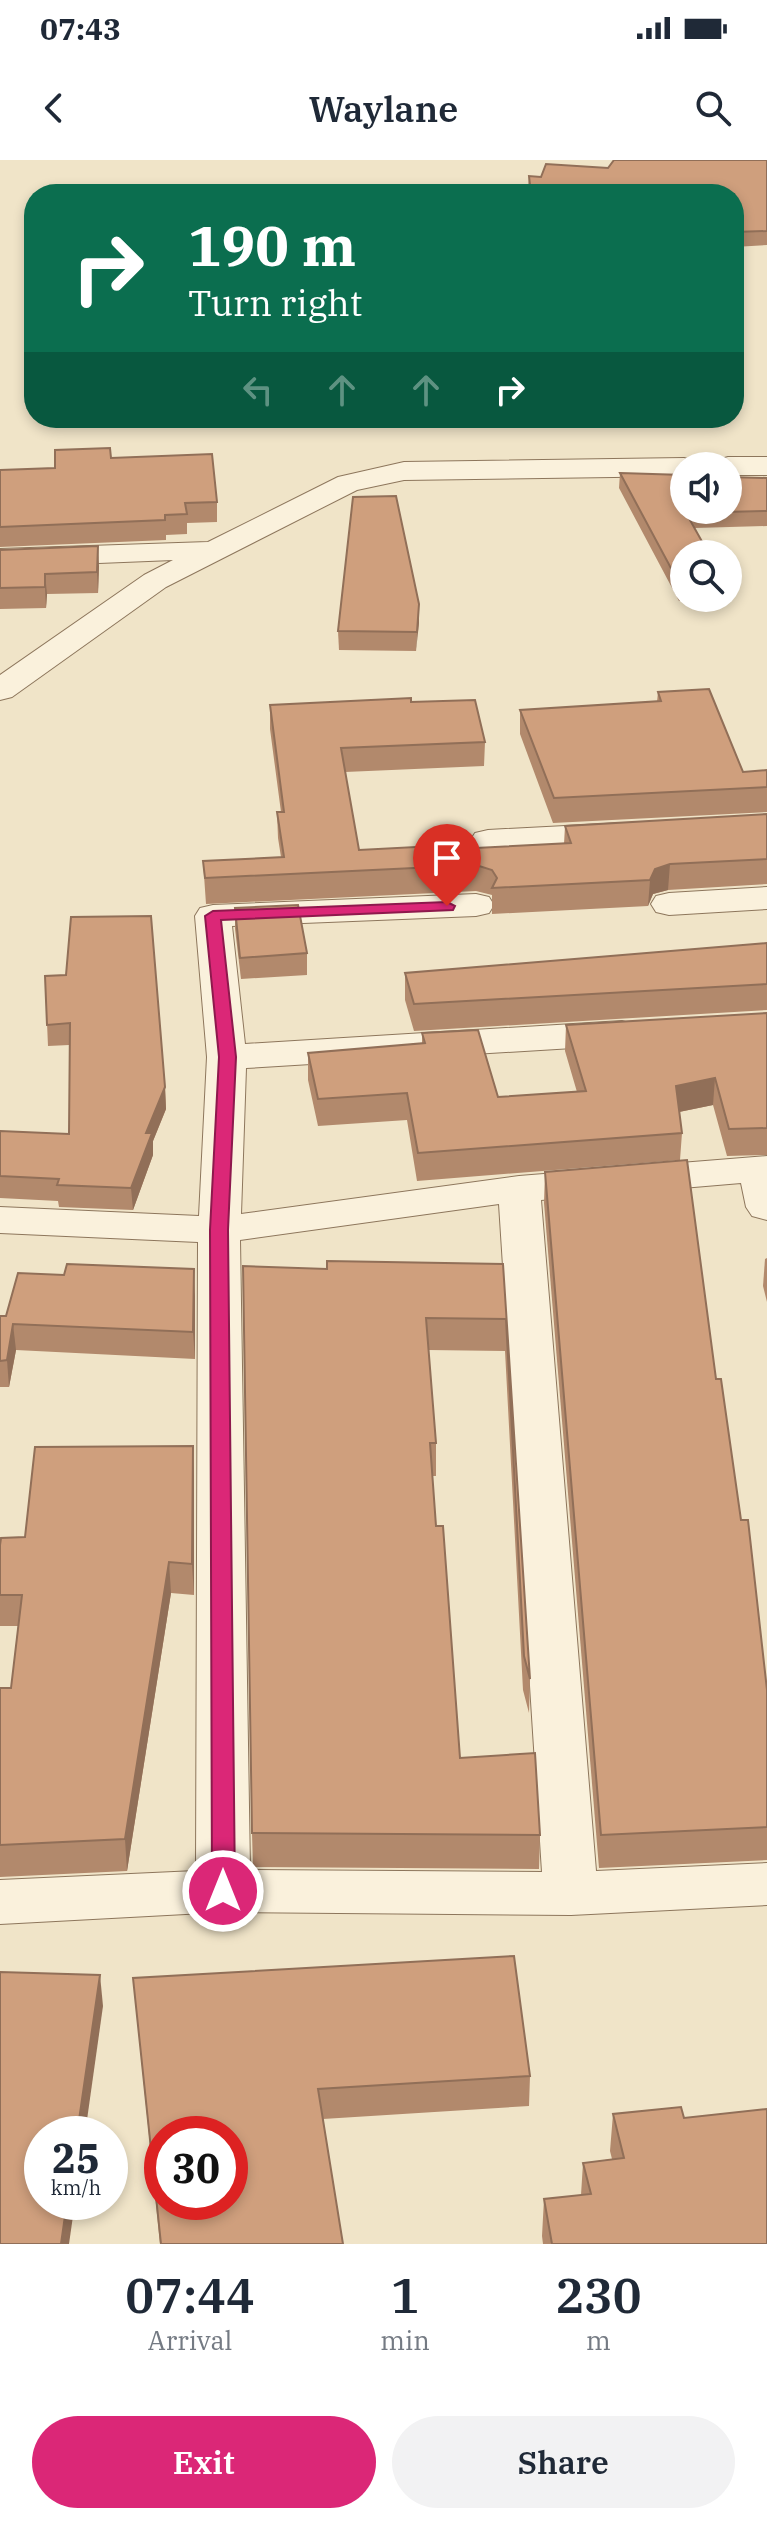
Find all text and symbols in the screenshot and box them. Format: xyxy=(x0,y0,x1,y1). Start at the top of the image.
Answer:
text: 07:43 xyxy=(40,9,121,48)
text: Waylane xyxy=(309,85,458,132)
icon: back xyxy=(32,86,76,130)
icon: search xyxy=(691,86,735,130)
text: 190 m xyxy=(188,209,356,281)
icon: right xyxy=(56,216,160,320)
text: Turn right xyxy=(188,279,362,326)
icon: left xyxy=(236,368,280,412)
icon: ahead xyxy=(320,368,364,412)
icon: ahead xyxy=(404,368,448,412)
icon: right xyxy=(488,368,532,412)
map controls xyxy=(670,452,742,612)
button: sound xyxy=(670,452,742,524)
button: search xyxy=(670,540,742,612)
pin xyxy=(413,824,481,906)
icon: arrive xyxy=(425,836,469,880)
position arrow xyxy=(181,1849,265,1933)
speed limit sign: 30 xyxy=(144,2116,248,2220)
text: 25 xyxy=(52,2132,100,2184)
text: km/h xyxy=(51,2174,101,2201)
text: 07:44 xyxy=(125,2264,255,2326)
text: 1 xyxy=(391,2264,419,2326)
text: 230 xyxy=(555,2264,642,2326)
text: Arrival xyxy=(148,2323,232,2357)
text: min xyxy=(380,2323,430,2357)
text: m xyxy=(586,2323,611,2357)
button: Exit xyxy=(32,2416,376,2508)
button: Share xyxy=(392,2416,735,2508)

